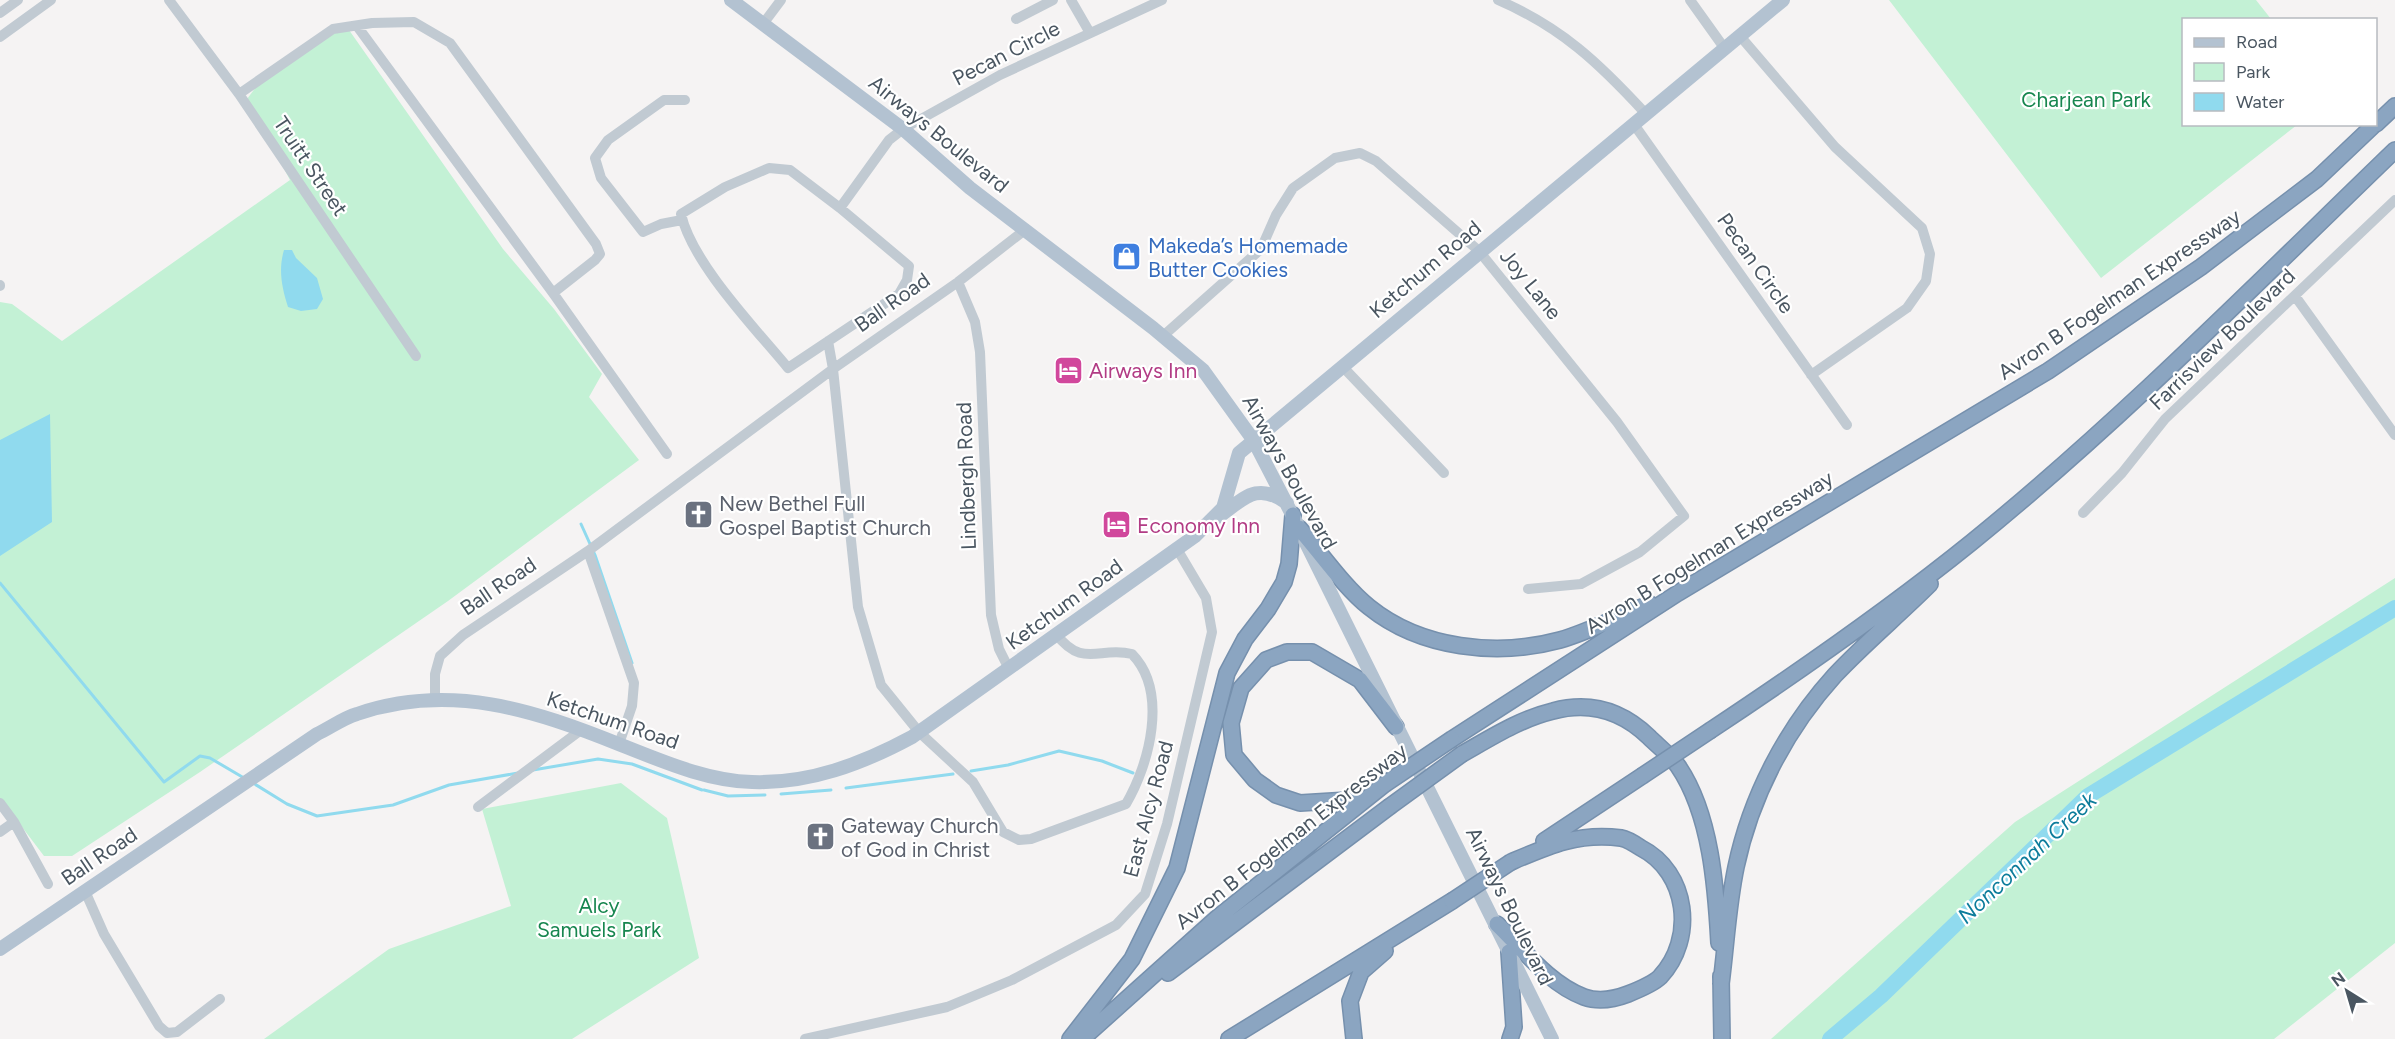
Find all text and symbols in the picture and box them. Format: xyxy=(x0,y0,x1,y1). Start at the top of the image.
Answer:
street label: Pecan Circle xyxy=(948,15,1064,91)
legend xyxy=(2182,18,2377,126)
text: Road xyxy=(2236,31,2277,53)
text: Park xyxy=(2236,61,2271,83)
street label: Airways Boulevard xyxy=(864,70,1014,198)
park label: Charjean Park xyxy=(2021,87,2151,112)
text: Water xyxy=(2236,91,2284,113)
street label: Truitt Street xyxy=(269,112,353,220)
street label: Avron B Fogelman Expressway xyxy=(1993,203,2245,385)
street label: Pecan Circle xyxy=(1712,208,1800,318)
street label: Ketchum Road xyxy=(1364,215,1486,323)
place label: Makeda’s Homemade Butter Cookies xyxy=(1148,233,1348,282)
shop icon: Makeda’s Homemade Butter Cookies xyxy=(1111,241,1143,273)
street label: Joy Lane xyxy=(1495,244,1567,324)
street label: Farrisview Boulevard xyxy=(2144,263,2300,415)
street label: Ball Road xyxy=(849,267,935,337)
hotel icon: Airways Inn xyxy=(1052,354,1084,386)
place label: Airways Inn xyxy=(1089,358,1197,383)
street label: Airways Boulevard xyxy=(1237,391,1343,553)
street label: Lindbergh Road xyxy=(951,401,981,551)
street label: Avron B Fogelman Expressway xyxy=(1581,465,1837,639)
place label: New Bethel Full Gospel Baptist Church xyxy=(719,491,931,540)
church icon: New Bethel Full Gospel Baptist Church xyxy=(682,499,714,531)
hotel icon: Economy Inn xyxy=(1100,509,1132,541)
place label: Economy Inn xyxy=(1137,513,1260,538)
street label: Ball Road xyxy=(455,552,541,620)
street label: Ketchum Road xyxy=(1001,553,1127,655)
street label: Ketchum Road xyxy=(544,686,682,754)
street label: East Alcy Road xyxy=(1118,738,1178,880)
street label: Avron B Fogelman Expressway xyxy=(1170,738,1412,934)
water label: Nonconnah Creek xyxy=(1952,786,2103,929)
place label: Gateway Church of God in Christ xyxy=(841,813,999,862)
church icon: Gateway Church of God in Christ xyxy=(804,821,836,853)
street label: Ball Road xyxy=(56,822,142,890)
street label: Airways Boulevard xyxy=(1461,823,1559,989)
park label: Alcy Samuels Park xyxy=(537,893,662,942)
north arrow xyxy=(2317,961,2377,1021)
text: N xyxy=(2328,968,2349,991)

